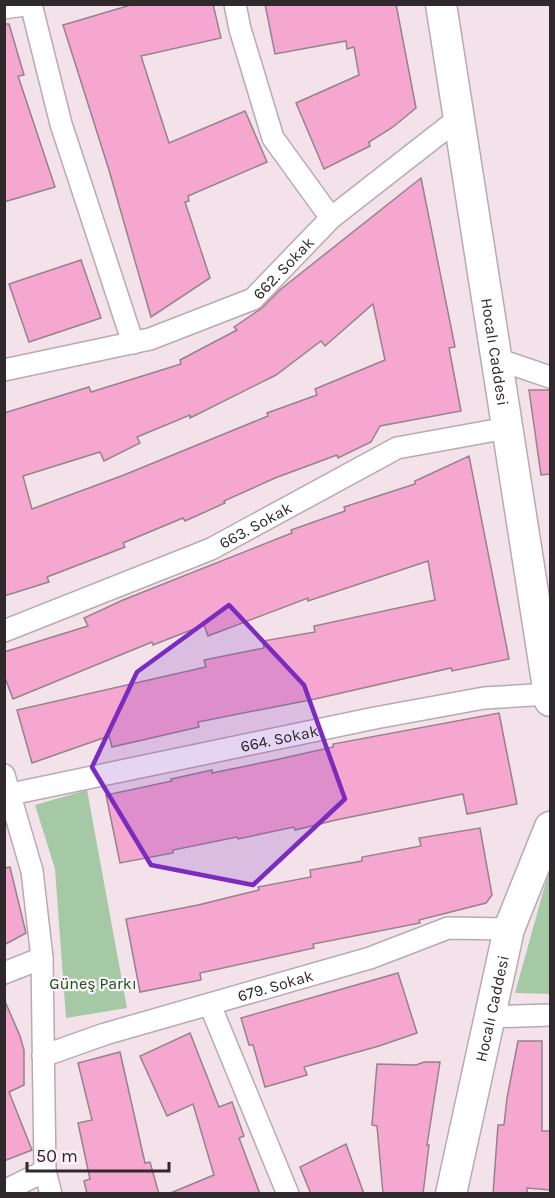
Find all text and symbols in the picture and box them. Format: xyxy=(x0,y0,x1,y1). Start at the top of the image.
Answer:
street label: 662. Sokak xyxy=(249,233,317,303)
street label: Hocalı Caddesi xyxy=(478,297,513,407)
street label: 663. Sokak xyxy=(216,498,295,552)
street label: 664. Sokak xyxy=(238,721,320,755)
street label: Hocalı Caddesi xyxy=(471,953,513,1063)
street label: 679. Sokak xyxy=(235,965,315,1005)
park label: Güneş Parkı xyxy=(49,974,137,993)
scale bar xyxy=(27,1135,170,1173)
text: 50 m xyxy=(36,1145,78,1167)

